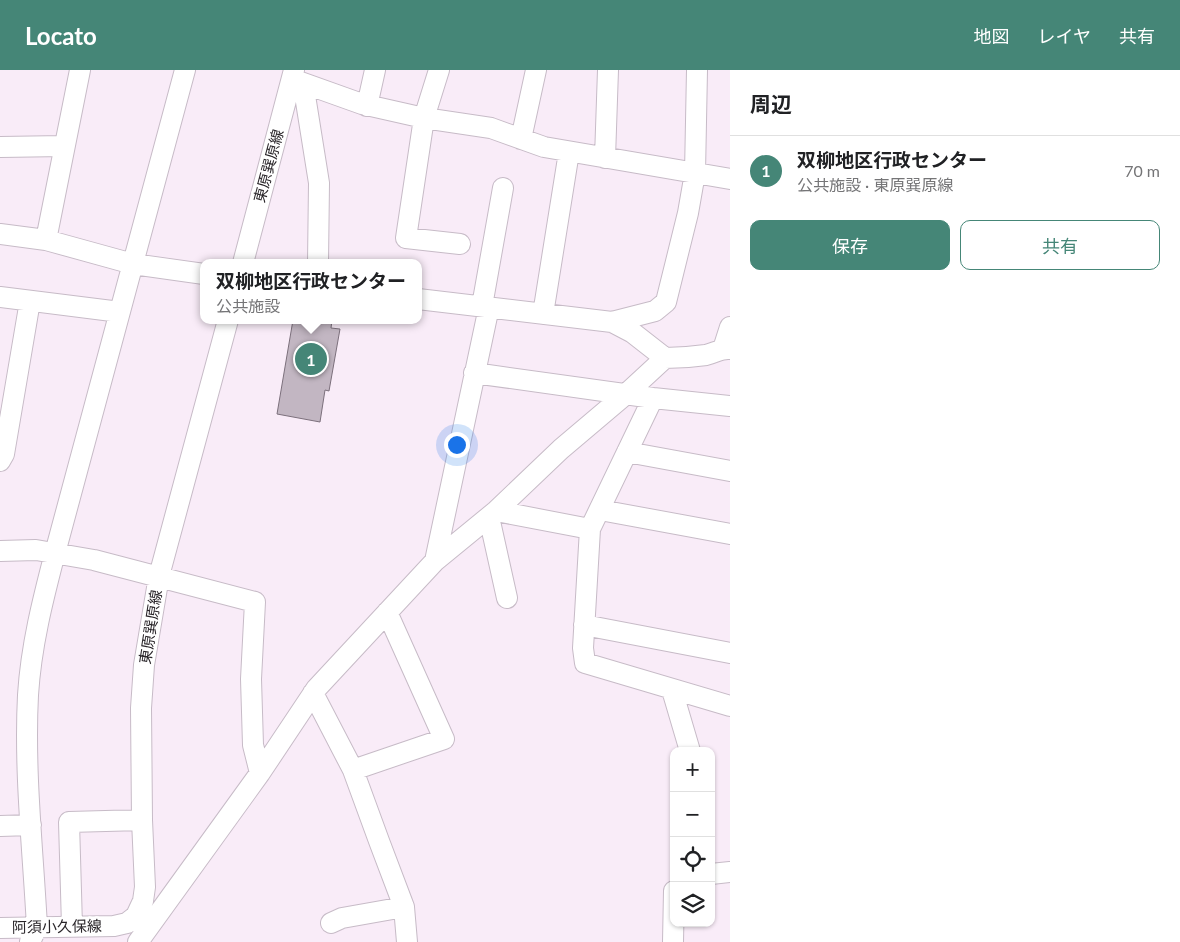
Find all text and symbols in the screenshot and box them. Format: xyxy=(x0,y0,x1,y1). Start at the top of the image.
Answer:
text: Locato xyxy=(25,21,97,50)
text: 地図 xyxy=(974,25,1010,47)
text: レイヤ xyxy=(1038,25,1091,47)
text: 共有 xyxy=(1119,25,1155,47)
text: 周辺 xyxy=(750,91,792,116)
street label: 東原巽原線 xyxy=(250,127,286,204)
text: 双柳地区行政センター xyxy=(797,148,987,171)
text: 1 xyxy=(761,161,771,180)
text: 70 m xyxy=(1124,161,1160,180)
text: 公共施設 · 東原巽原線 xyxy=(797,175,953,194)
button: 保存 xyxy=(750,220,950,270)
button: 共有 xyxy=(960,220,1160,270)
popup xyxy=(200,259,422,324)
text: 双柳地区行政センター xyxy=(216,269,406,292)
text: 公共施設 xyxy=(216,296,280,315)
pin: 1 xyxy=(295,340,327,378)
your location xyxy=(444,432,470,458)
street label: 東原巽原線 xyxy=(135,588,165,665)
map controls xyxy=(670,747,715,927)
button: + xyxy=(670,747,715,792)
button: − xyxy=(670,792,715,837)
button: locate xyxy=(670,837,715,882)
button: layers xyxy=(670,882,715,927)
street label: 阿須小久保線 xyxy=(12,916,102,936)

